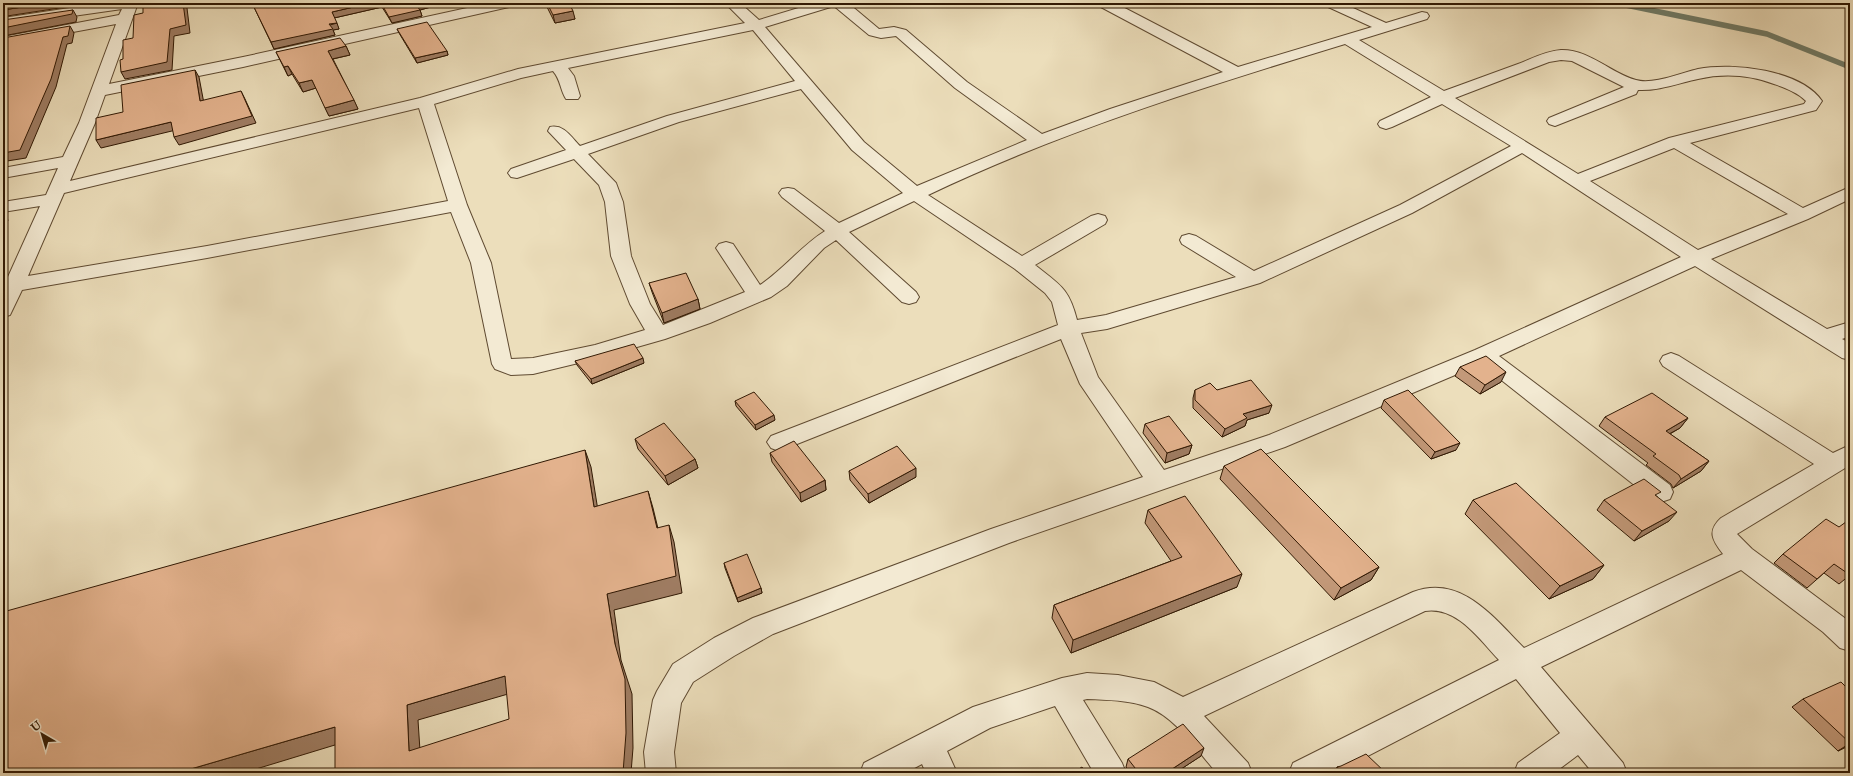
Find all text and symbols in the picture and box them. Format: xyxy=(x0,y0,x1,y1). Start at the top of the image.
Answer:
north arrow xyxy=(22,714,62,754)
text: U xyxy=(29,718,44,734)

